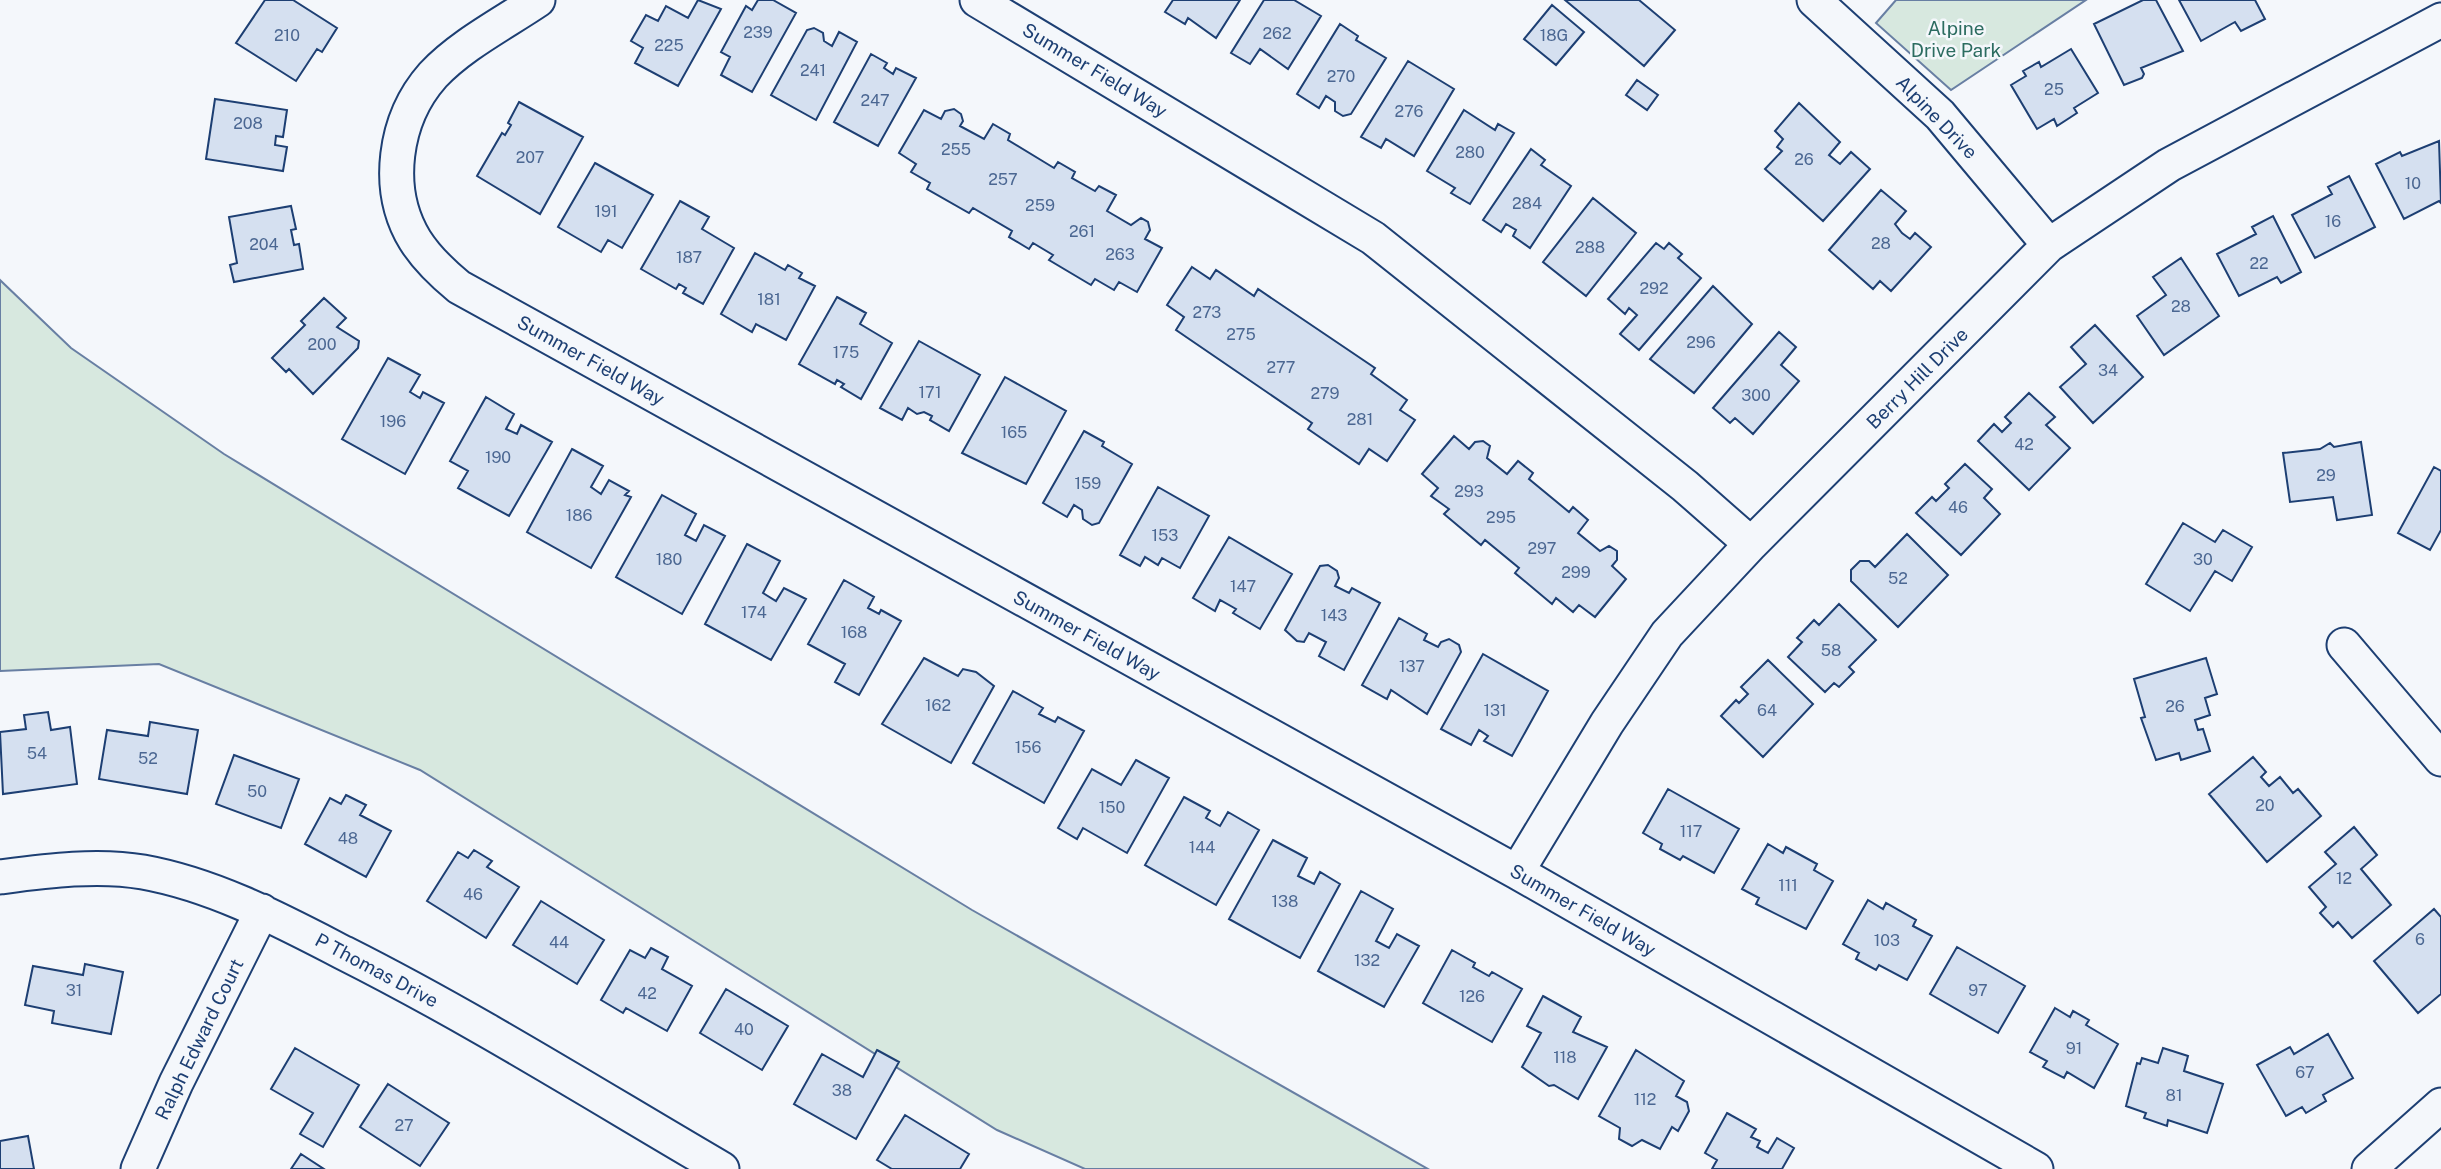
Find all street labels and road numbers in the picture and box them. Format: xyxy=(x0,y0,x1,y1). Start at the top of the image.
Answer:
street label: Summer Field Way xyxy=(1019,18,1171,122)
street label: Alpine Drive xyxy=(1892,71,1982,163)
street label: Summer Field Way xyxy=(514,310,668,410)
street label: Berry Hill Drive xyxy=(1862,323,1972,433)
street label: Summer Field Way xyxy=(1010,585,1164,685)
street label: Summer Field Way xyxy=(1506,859,1660,961)
street label: P Thomas Drive xyxy=(312,928,442,1012)
street label: Ralph Edward Court xyxy=(150,955,248,1123)

